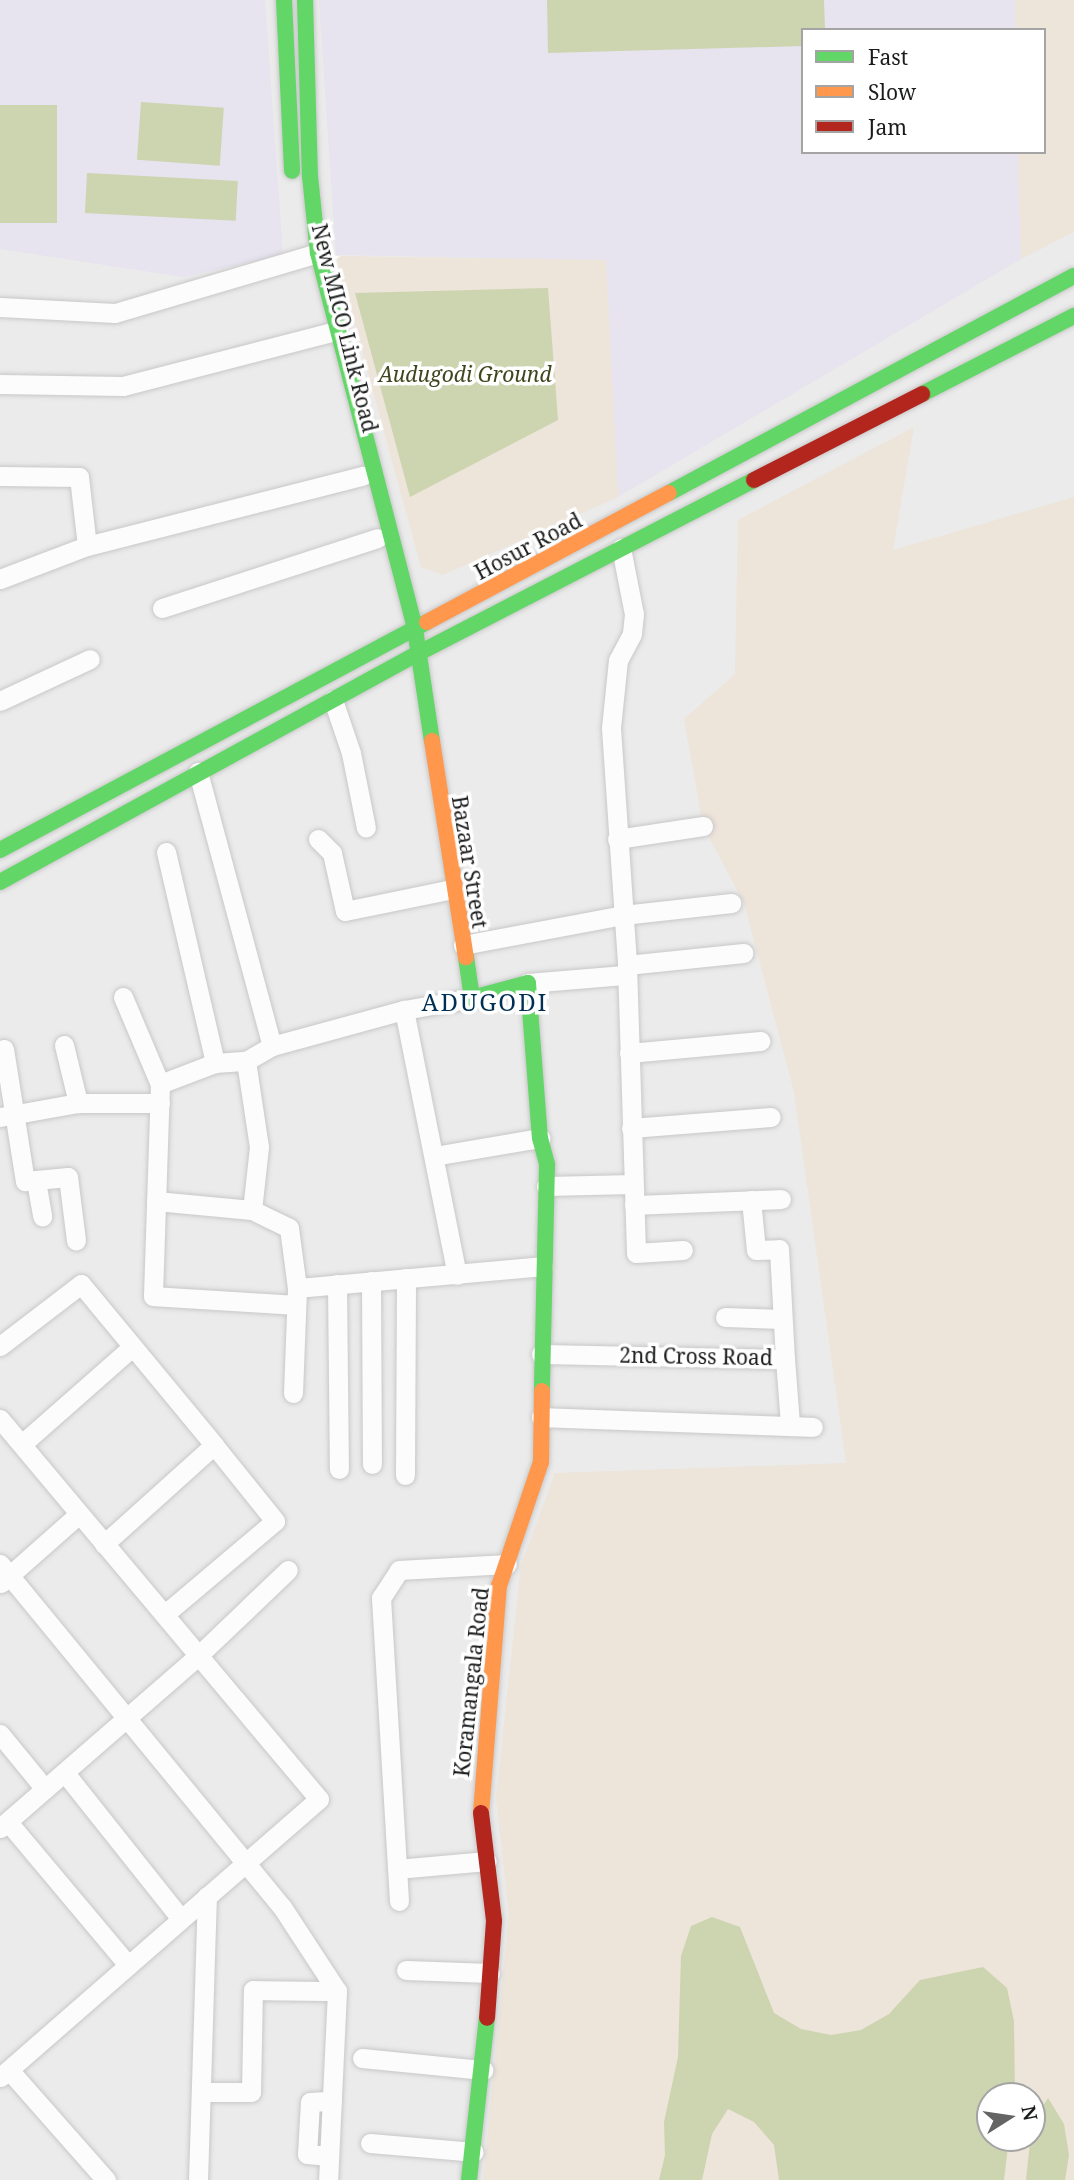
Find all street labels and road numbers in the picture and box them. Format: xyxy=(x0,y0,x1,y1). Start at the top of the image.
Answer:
street label: New MICO Link Road xyxy=(307,221,383,435)
street label: Hosur Road xyxy=(470,507,586,585)
street label: Bazaar Street xyxy=(447,794,493,930)
street label: 2nd Cross Road xyxy=(619,1342,773,1370)
street label: Koramangala Road xyxy=(449,1586,493,1778)

